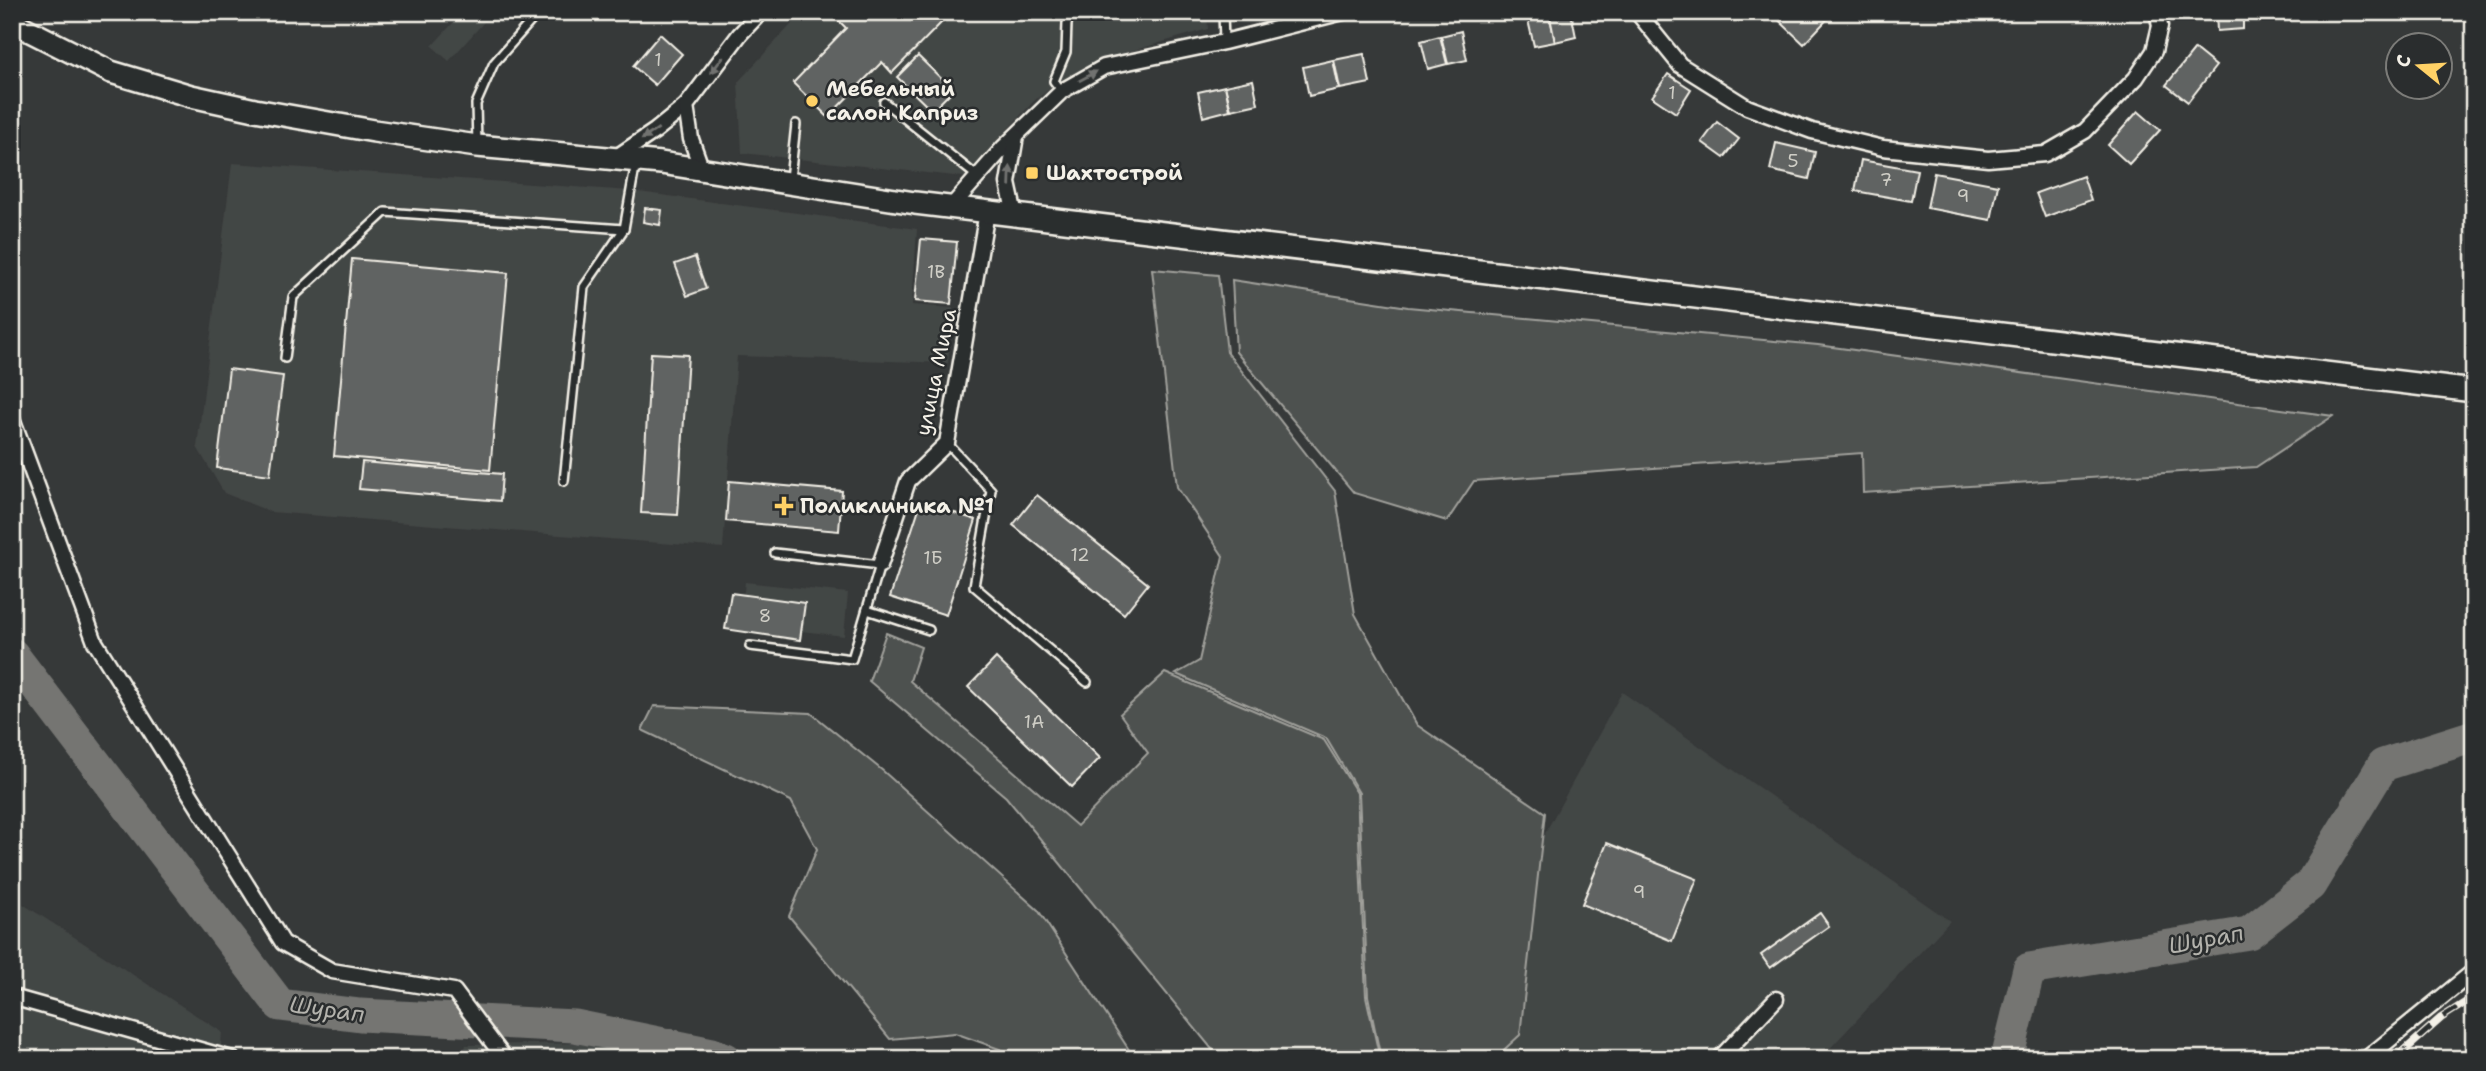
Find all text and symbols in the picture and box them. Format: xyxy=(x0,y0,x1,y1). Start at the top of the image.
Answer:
north arrow xyxy=(2384,32,2454,102)
house number: 1 xyxy=(654,48,662,72)
text: С xyxy=(2390,51,2417,70)
one-way arrow xyxy=(711,56,725,74)
one-way arrow xyxy=(1079,70,1098,82)
place label: Мебельный салон Каприз xyxy=(826,75,978,127)
house number: 1 xyxy=(1668,81,1676,105)
marker: Мебельный салон Каприз xyxy=(804,93,820,109)
one-way arrow xyxy=(641,127,659,141)
house number: 5 xyxy=(1787,149,1799,173)
place label: Шахтострой xyxy=(1046,159,1183,187)
one-way arrow xyxy=(1005,164,1016,186)
marker: Шахтострой xyxy=(1024,165,1040,181)
house number: 7 xyxy=(1880,168,1892,192)
house number: 9 xyxy=(1957,184,1969,208)
house number: 1В xyxy=(927,260,945,284)
street label: улица Мира xyxy=(909,306,963,438)
place label: Поликлиника №1 xyxy=(800,492,994,520)
marker: Поликлиника №1 xyxy=(774,496,794,516)
house number: 12 xyxy=(1070,543,1090,567)
house number: 1Б xyxy=(923,546,943,570)
house number: 8 xyxy=(759,604,771,628)
house number: 1А xyxy=(1024,710,1044,734)
house number: 9 xyxy=(1633,880,1645,904)
water label: Шурап xyxy=(2166,917,2246,961)
water label: Шурап xyxy=(287,989,367,1029)

